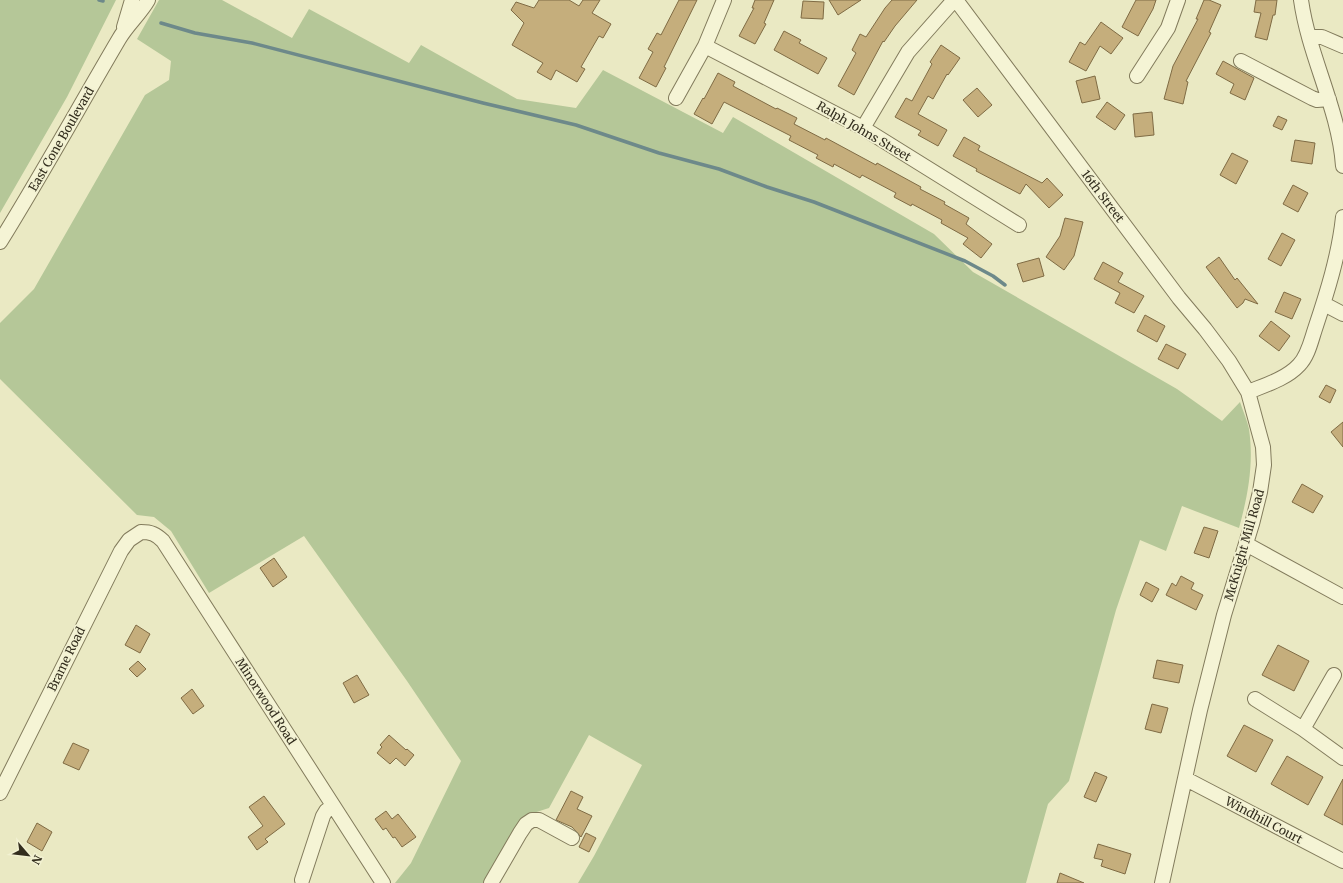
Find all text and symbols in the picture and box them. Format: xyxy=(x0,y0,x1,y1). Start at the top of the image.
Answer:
street label: East Cone Boulevard xyxy=(25,84,97,194)
street label: Ralph Johns Street xyxy=(814,98,914,164)
street label: 16th Street xyxy=(1078,167,1128,225)
street label: McKnight Mill Road xyxy=(1221,487,1267,603)
street label: Brame Road xyxy=(44,624,88,694)
street label: Minorwood Road xyxy=(232,655,300,747)
street label: Windhill Court xyxy=(1222,793,1305,847)
north arrow xyxy=(8,835,48,875)
text: N xyxy=(28,853,45,867)

